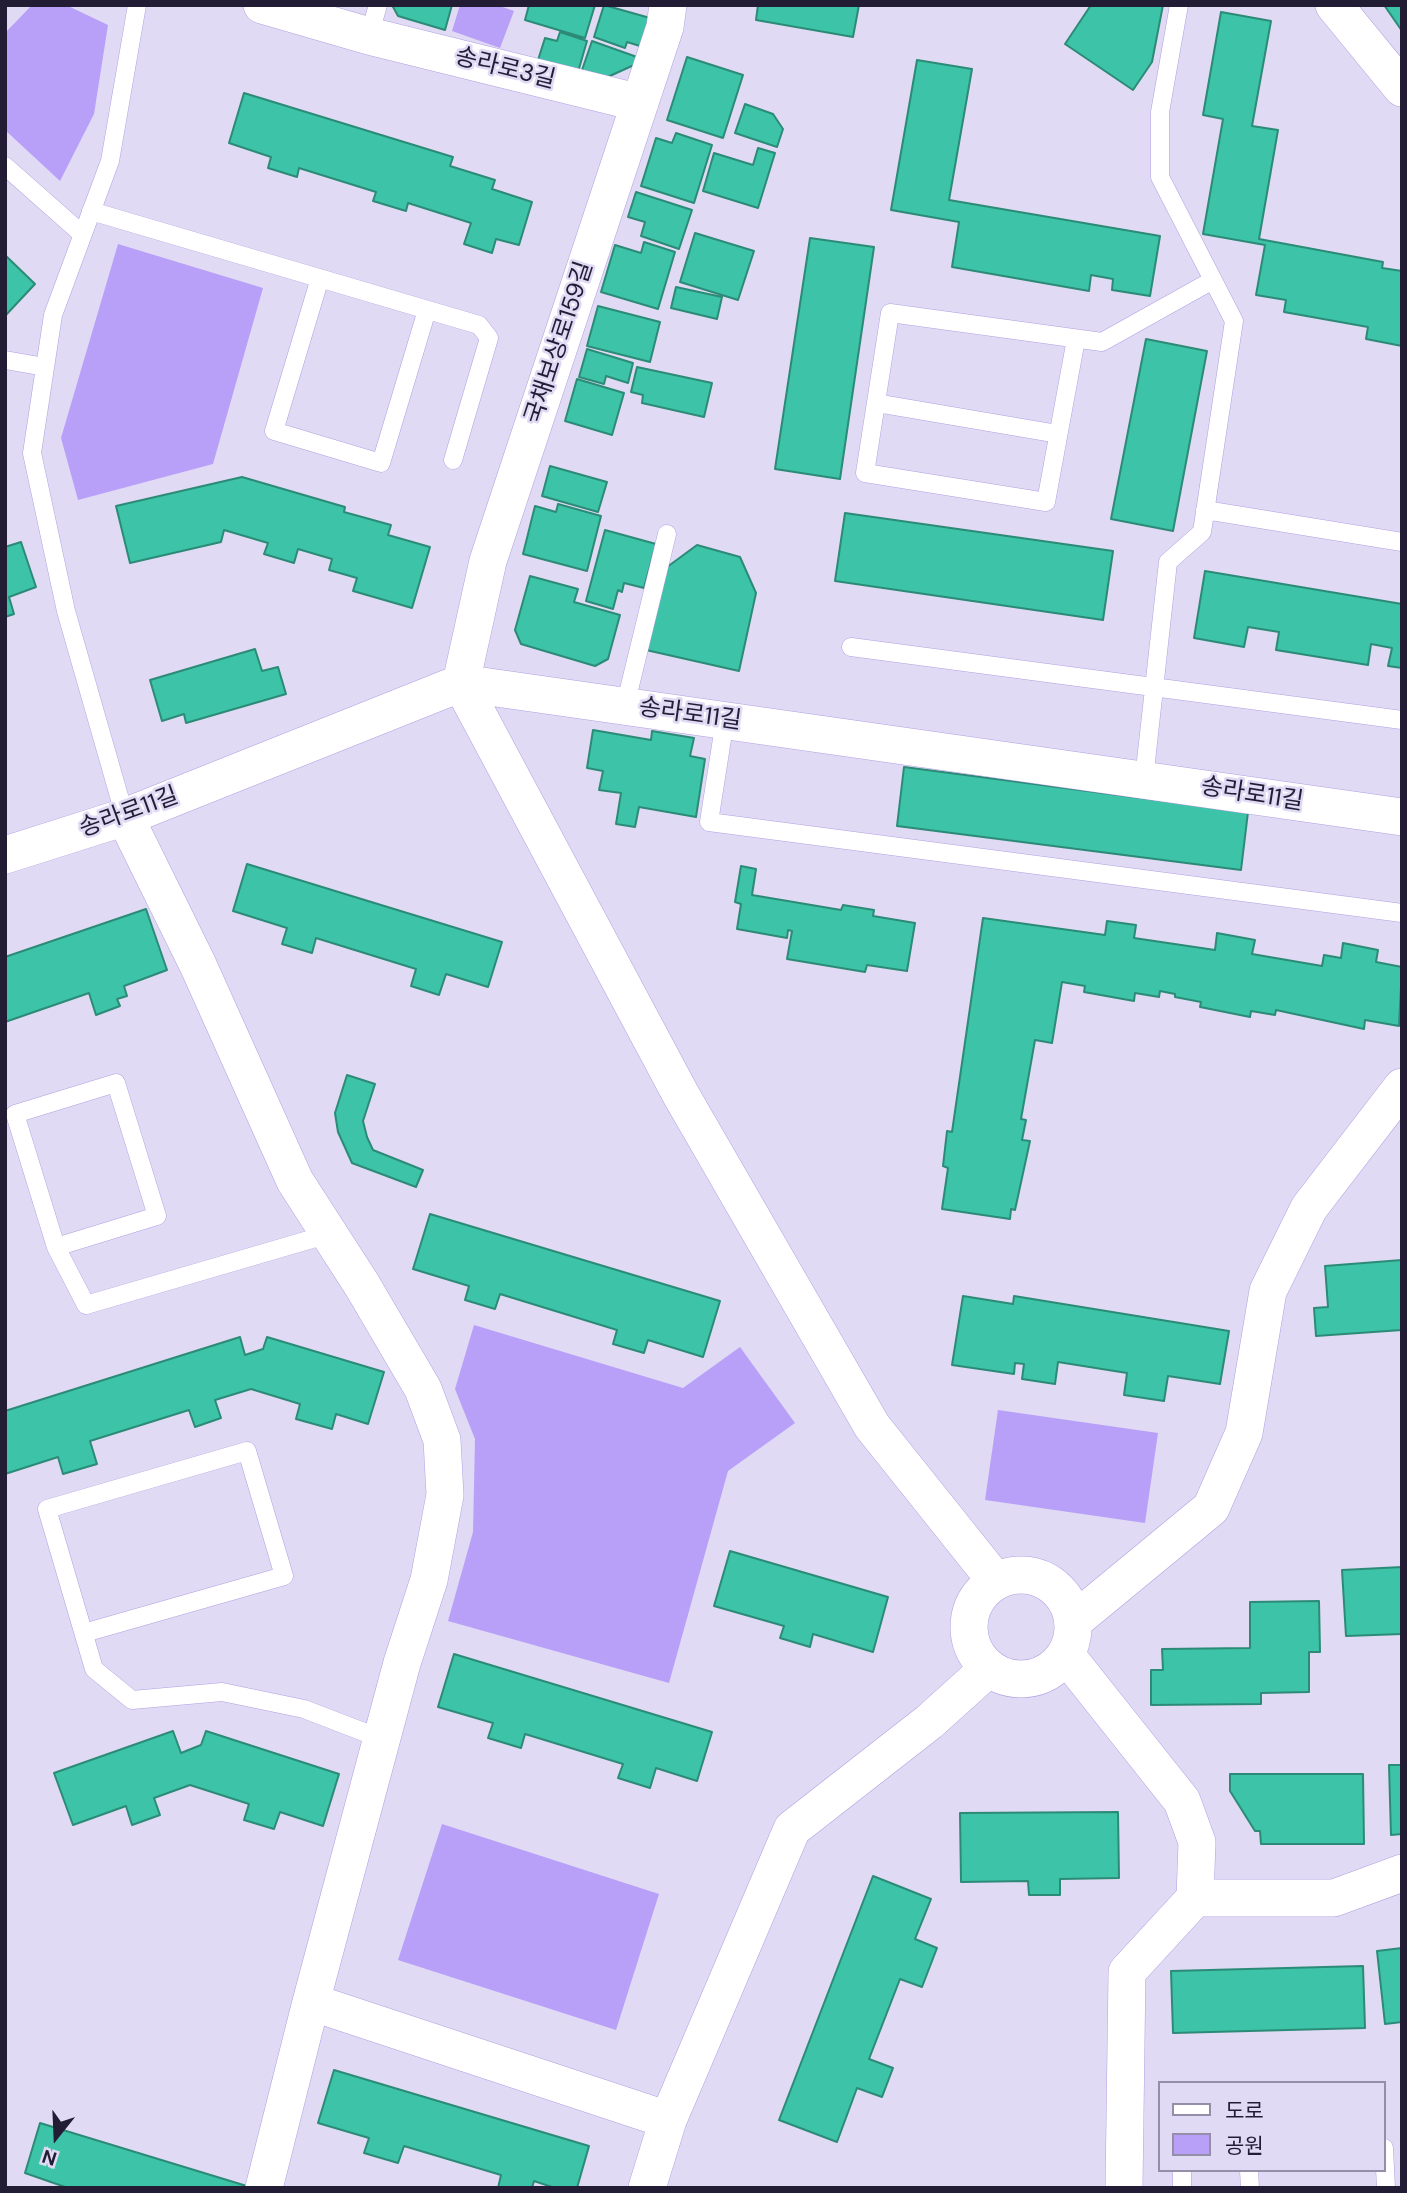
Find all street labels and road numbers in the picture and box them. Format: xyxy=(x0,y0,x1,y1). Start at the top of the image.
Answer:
street label: 송라로3길 xyxy=(452,43,558,95)
street label: 국채보상로159길 xyxy=(520,258,600,428)
street label: 송라로11길 xyxy=(637,694,743,736)
street label: 송라로11길 xyxy=(1199,773,1305,817)
street label: 송라로11길 xyxy=(76,782,182,844)

